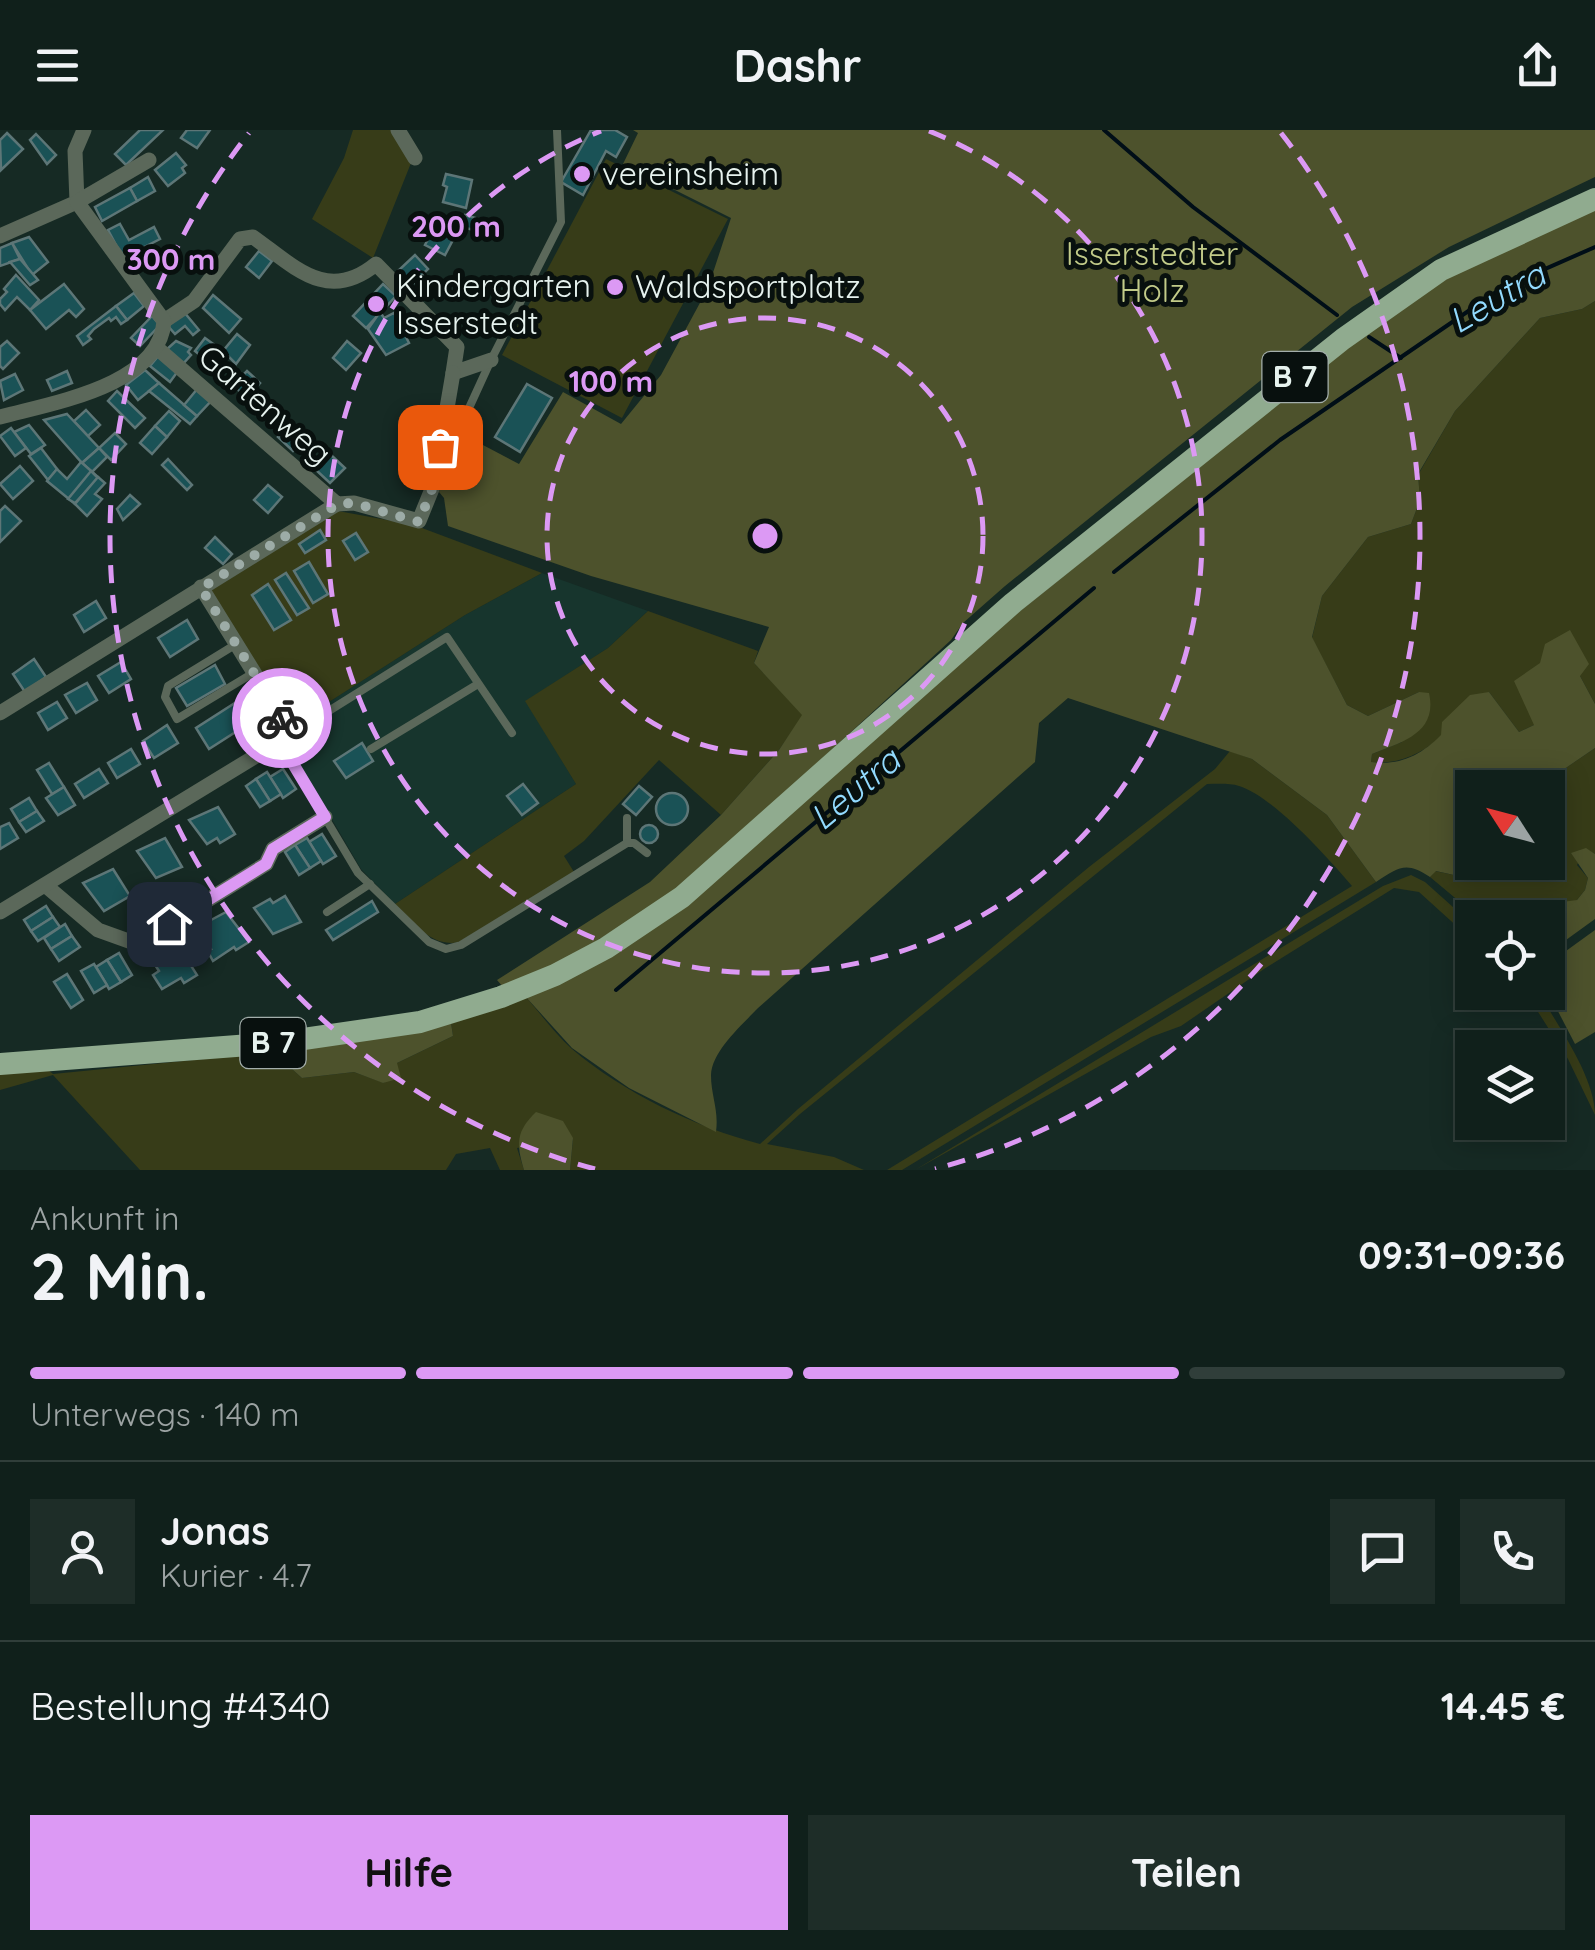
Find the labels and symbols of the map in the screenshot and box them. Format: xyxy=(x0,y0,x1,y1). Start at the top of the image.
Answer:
place label: vereinsheim xyxy=(602,153,779,193)
marker: vereinsheim xyxy=(571,163,593,185)
text: 200 m xyxy=(411,207,501,245)
park label: Isserstedter Holz xyxy=(1066,233,1238,310)
text: 300 m xyxy=(126,240,216,278)
water label: Leutra xyxy=(1440,251,1554,342)
place label: Kindergarten Isserstedt xyxy=(396,265,591,342)
place label: Waldsportplatz xyxy=(635,266,861,306)
marker: Waldsportplatz xyxy=(604,276,626,298)
marker: Kindergarten Isserstedt xyxy=(365,293,387,315)
street label: Gartenweg xyxy=(191,335,341,473)
road number: B 7 xyxy=(1262,352,1328,402)
text: 100 m xyxy=(569,362,653,400)
pin xyxy=(398,405,483,490)
centre of rings xyxy=(747,518,783,554)
courier xyxy=(232,668,332,768)
water label: Leutra xyxy=(800,737,910,839)
north arrow xyxy=(1455,770,1565,880)
pin xyxy=(127,882,212,967)
road number: B 7 xyxy=(240,1018,306,1068)

